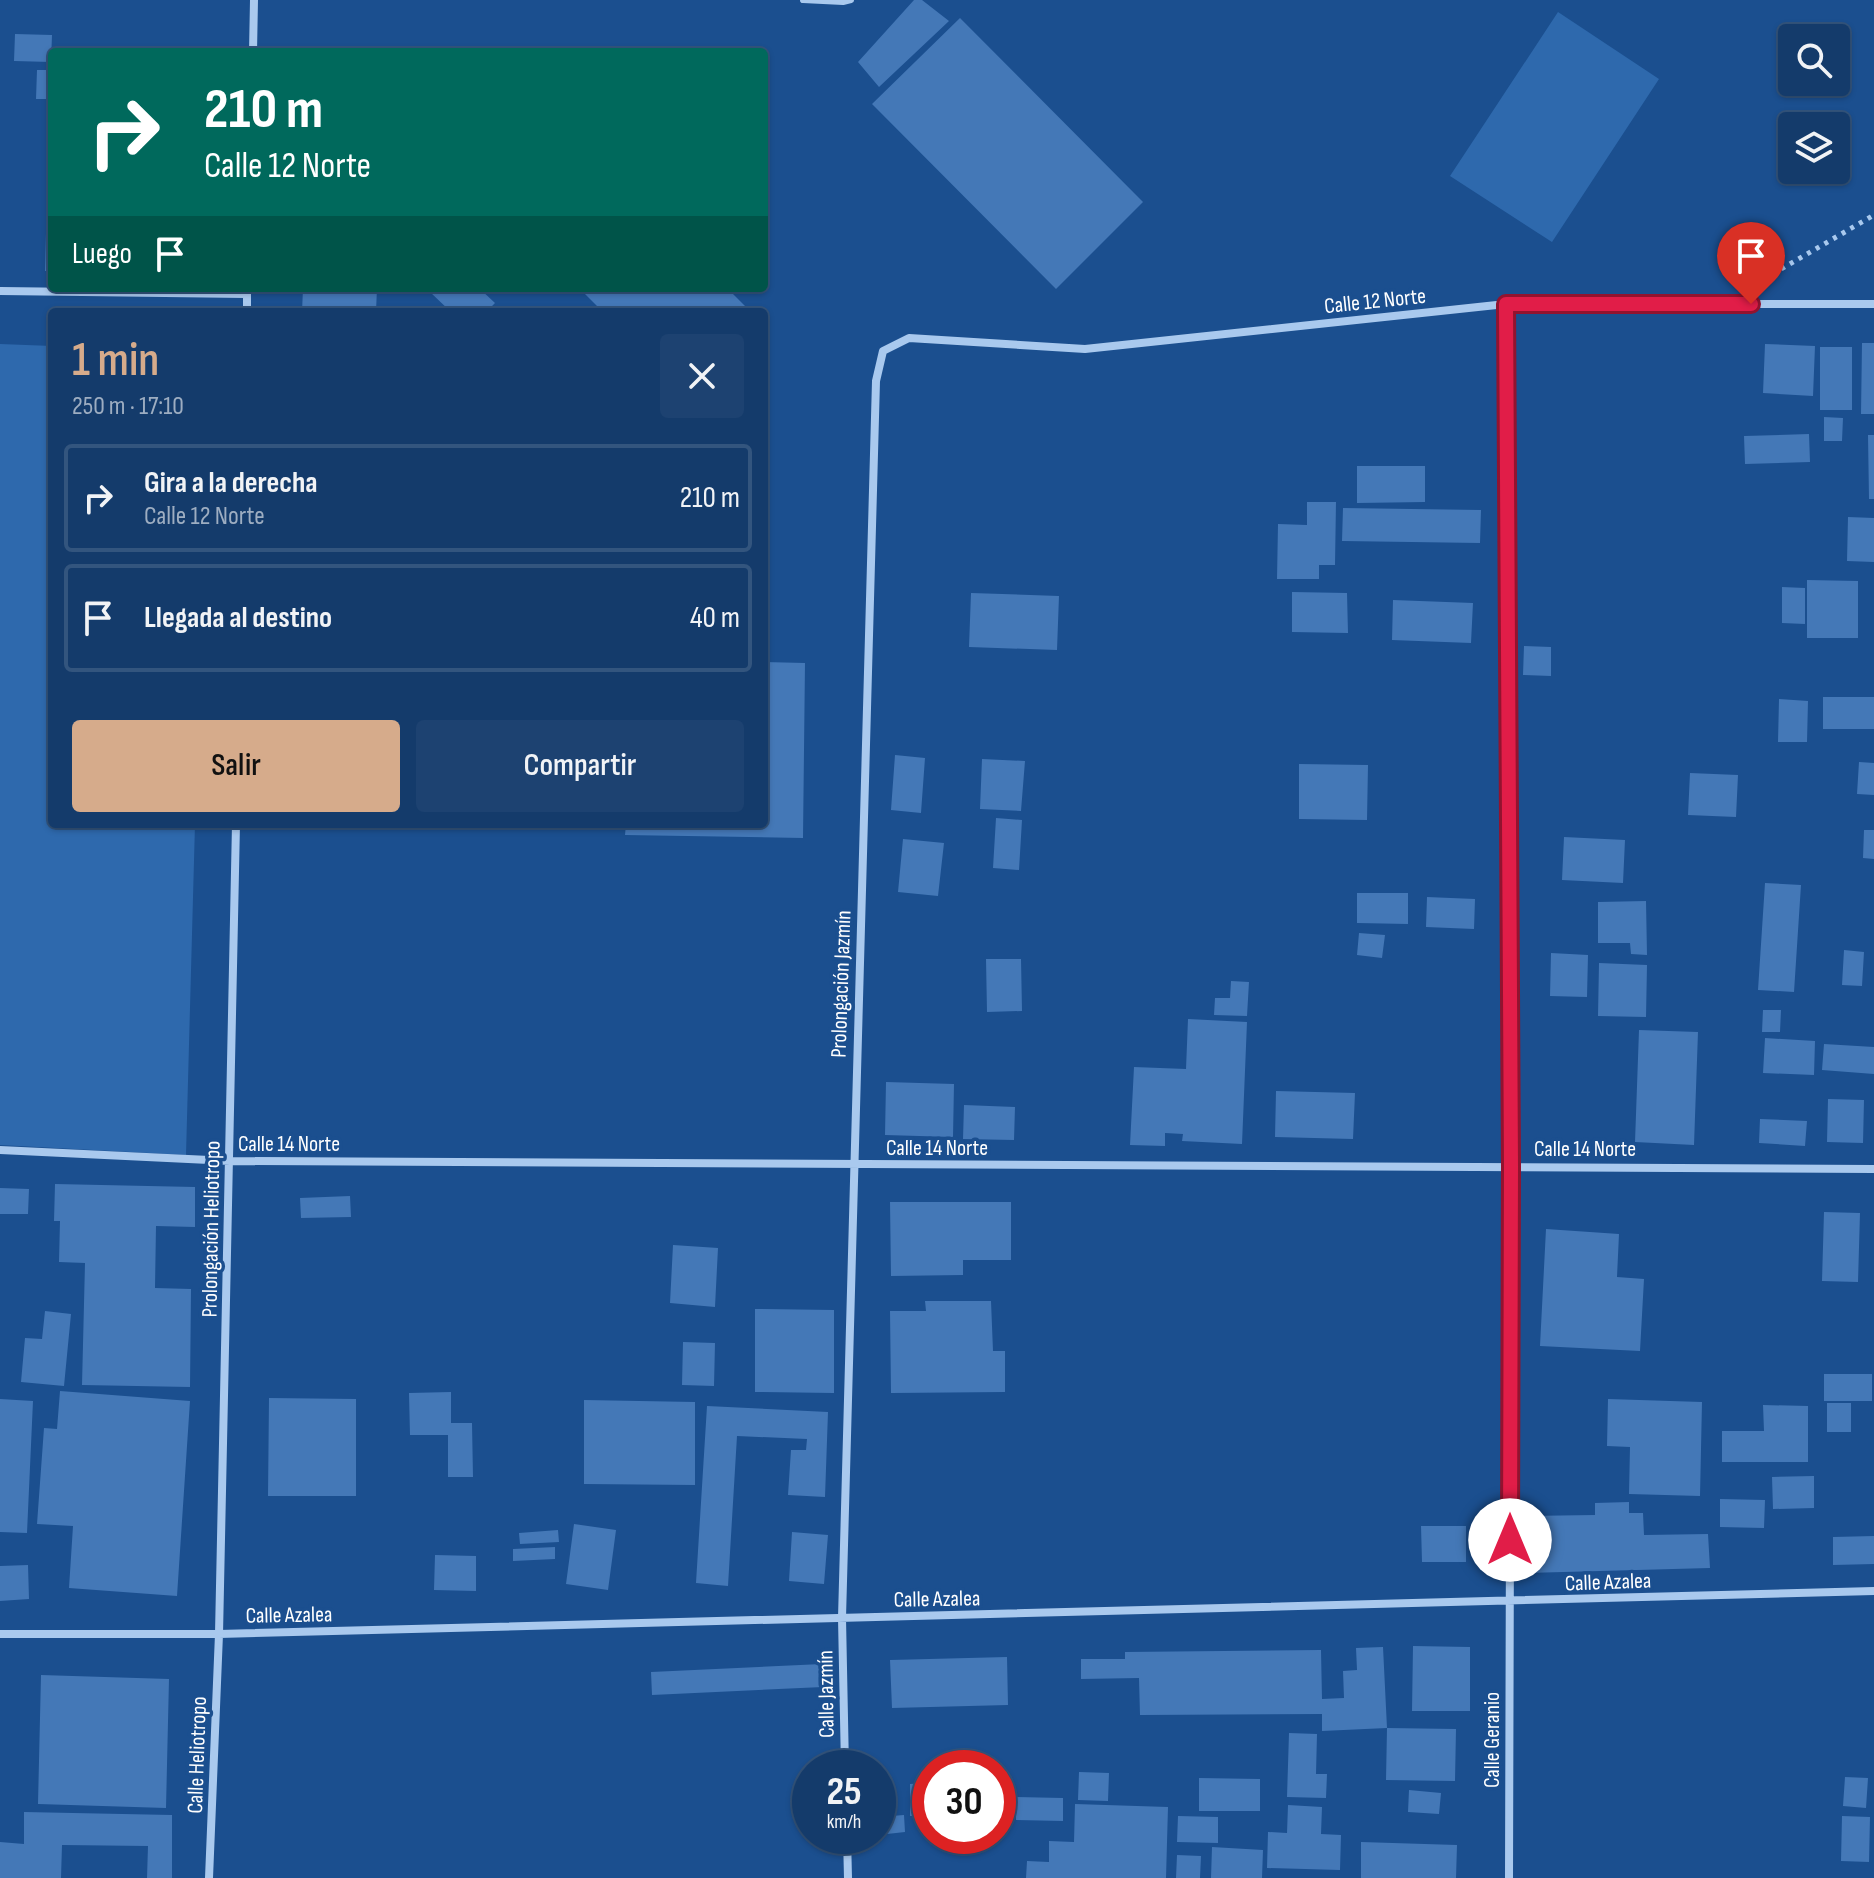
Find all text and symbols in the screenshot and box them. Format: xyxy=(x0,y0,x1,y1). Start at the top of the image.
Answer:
map controls xyxy=(1778,24,1850,184)
button: search xyxy=(1778,24,1850,96)
text: 210 m xyxy=(204,77,323,144)
icon: right xyxy=(72,80,176,184)
button: layers xyxy=(1778,112,1850,184)
text: Calle 12 Norte xyxy=(204,145,371,188)
pin xyxy=(1717,222,1785,304)
icon: arrive xyxy=(148,232,192,276)
icon: arrive xyxy=(1729,234,1773,278)
text: Luego xyxy=(72,236,132,272)
street label: Calle 12 Norte xyxy=(1323,283,1427,320)
text: 1 min xyxy=(72,332,159,389)
button: close xyxy=(660,334,744,418)
text: 250 m · 17:10 xyxy=(72,391,184,422)
text: Gira a la derecha xyxy=(144,465,318,501)
icon: right xyxy=(76,476,120,520)
text: 210 m xyxy=(680,480,740,516)
text: Calle 12 Norte xyxy=(144,501,265,532)
icon: arrive xyxy=(76,596,120,640)
text: Llegada al destino xyxy=(144,600,332,636)
text: 40 m xyxy=(690,600,740,636)
button: Salir xyxy=(72,720,400,812)
button: Compartir xyxy=(416,720,744,812)
street label: Prolongación Jazmín xyxy=(825,910,858,1058)
street label: Calle 14 Norte xyxy=(238,1131,340,1158)
street label: Calle 14 Norte xyxy=(886,1135,988,1162)
street label: Calle 14 Norte xyxy=(1534,1136,1636,1163)
street label: Prolongación Heliotropo xyxy=(196,1140,227,1318)
position arrow xyxy=(1468,1498,1552,1582)
street label: Calle Azalea xyxy=(1564,1567,1652,1598)
street label: Calle Azalea xyxy=(893,1585,981,1614)
street label: Calle Azalea xyxy=(245,1601,333,1630)
street label: Calle Jazmín xyxy=(812,1650,841,1738)
street label: Calle Geranio xyxy=(1479,1692,1506,1788)
street label: Calle Heliotropo xyxy=(182,1696,213,1814)
speed limit sign: 30 xyxy=(912,1750,1016,1854)
text: 25 xyxy=(826,1768,862,1816)
text: km/h xyxy=(827,1810,861,1834)

